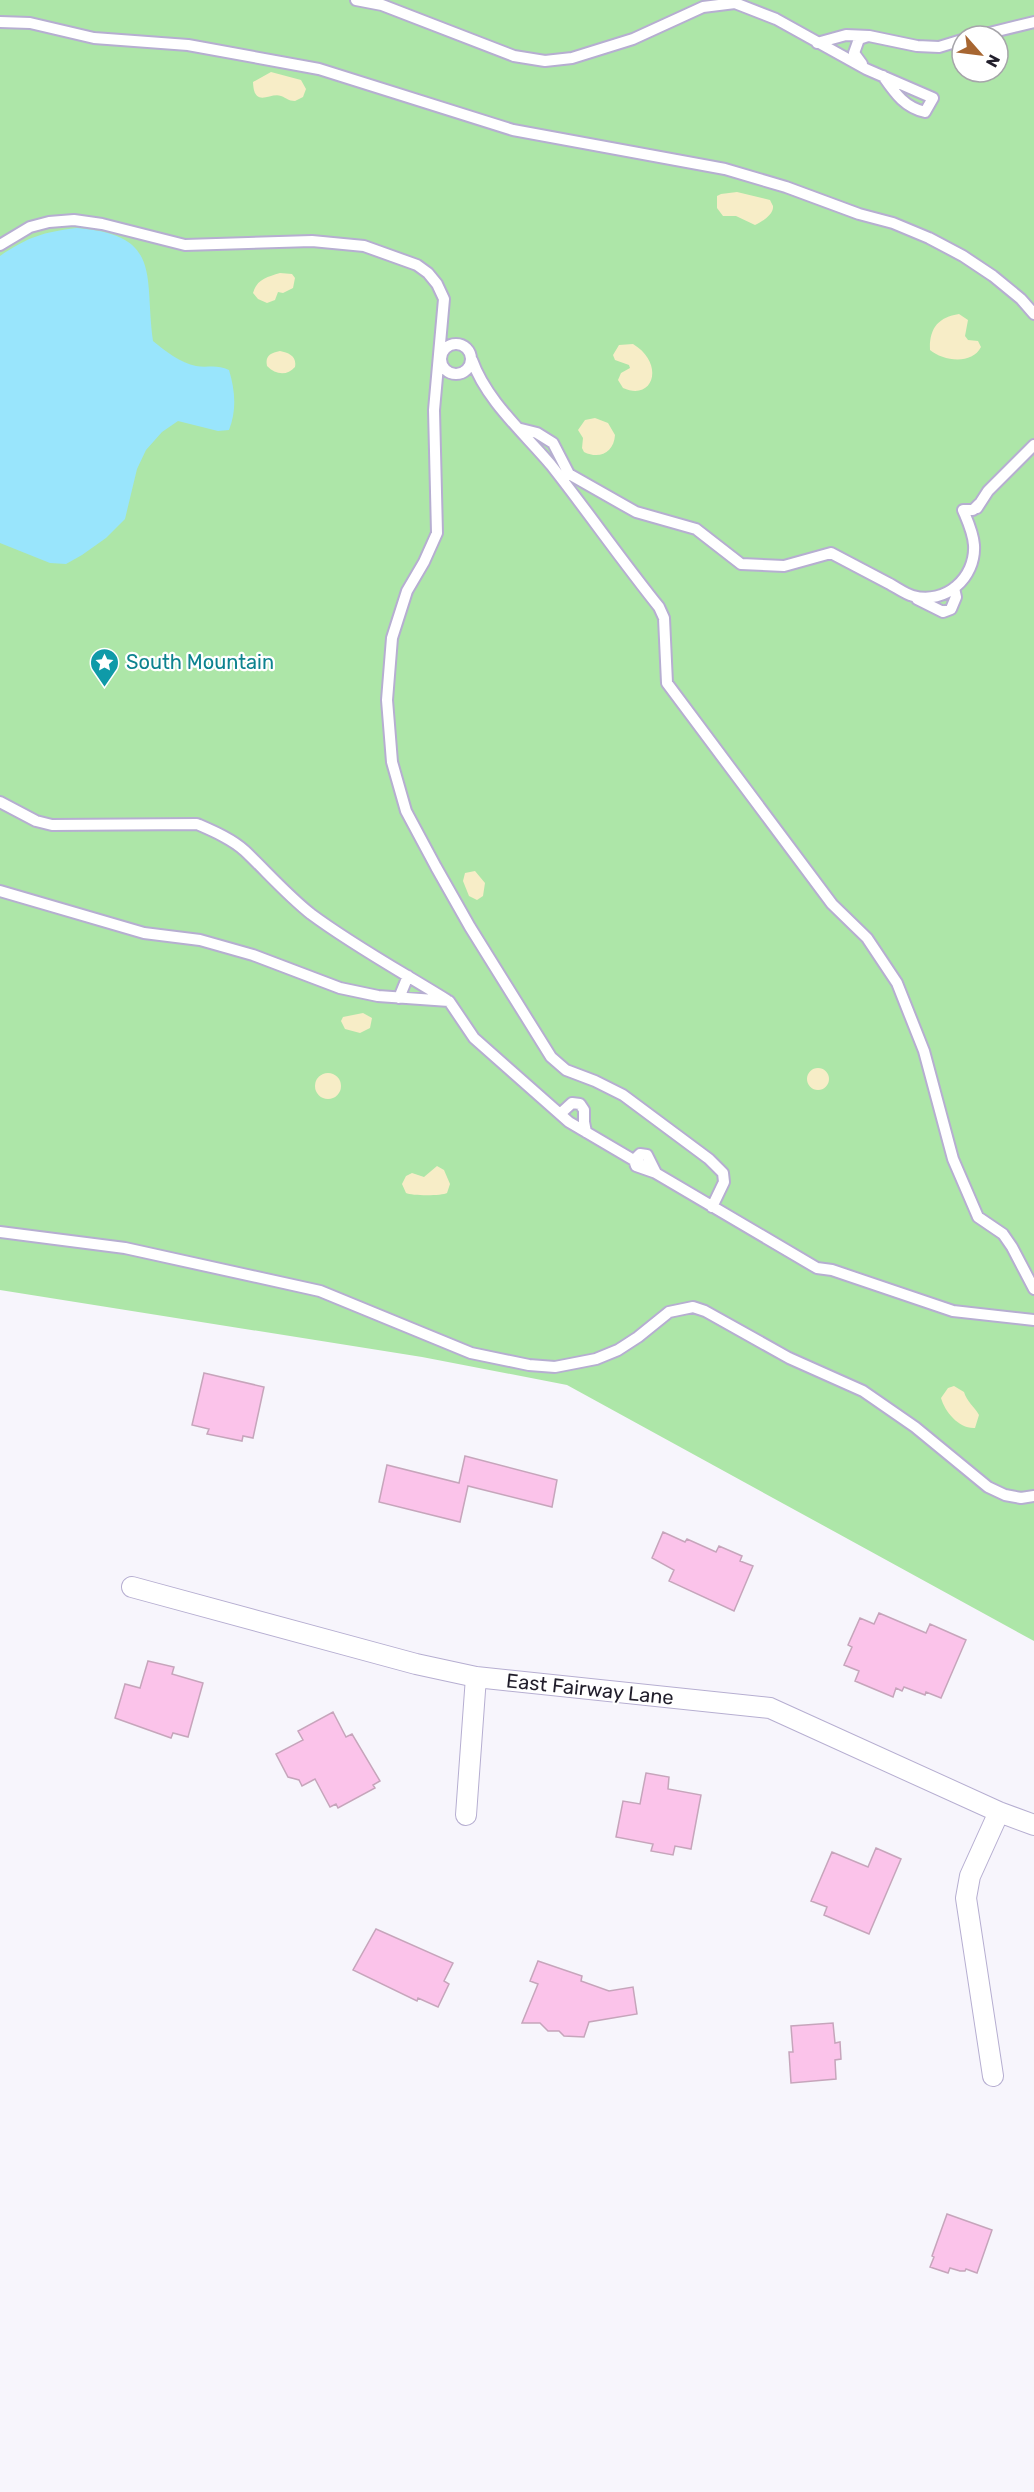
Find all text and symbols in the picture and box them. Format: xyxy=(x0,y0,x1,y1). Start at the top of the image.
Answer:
north arrow xyxy=(950,24,1010,84)
text: N xyxy=(982,51,1004,70)
place icon: South Mountain xyxy=(89,646,121,688)
place label: South Mountain xyxy=(126,650,274,674)
street label: East Fairway Lane xyxy=(505,1668,675,1710)

